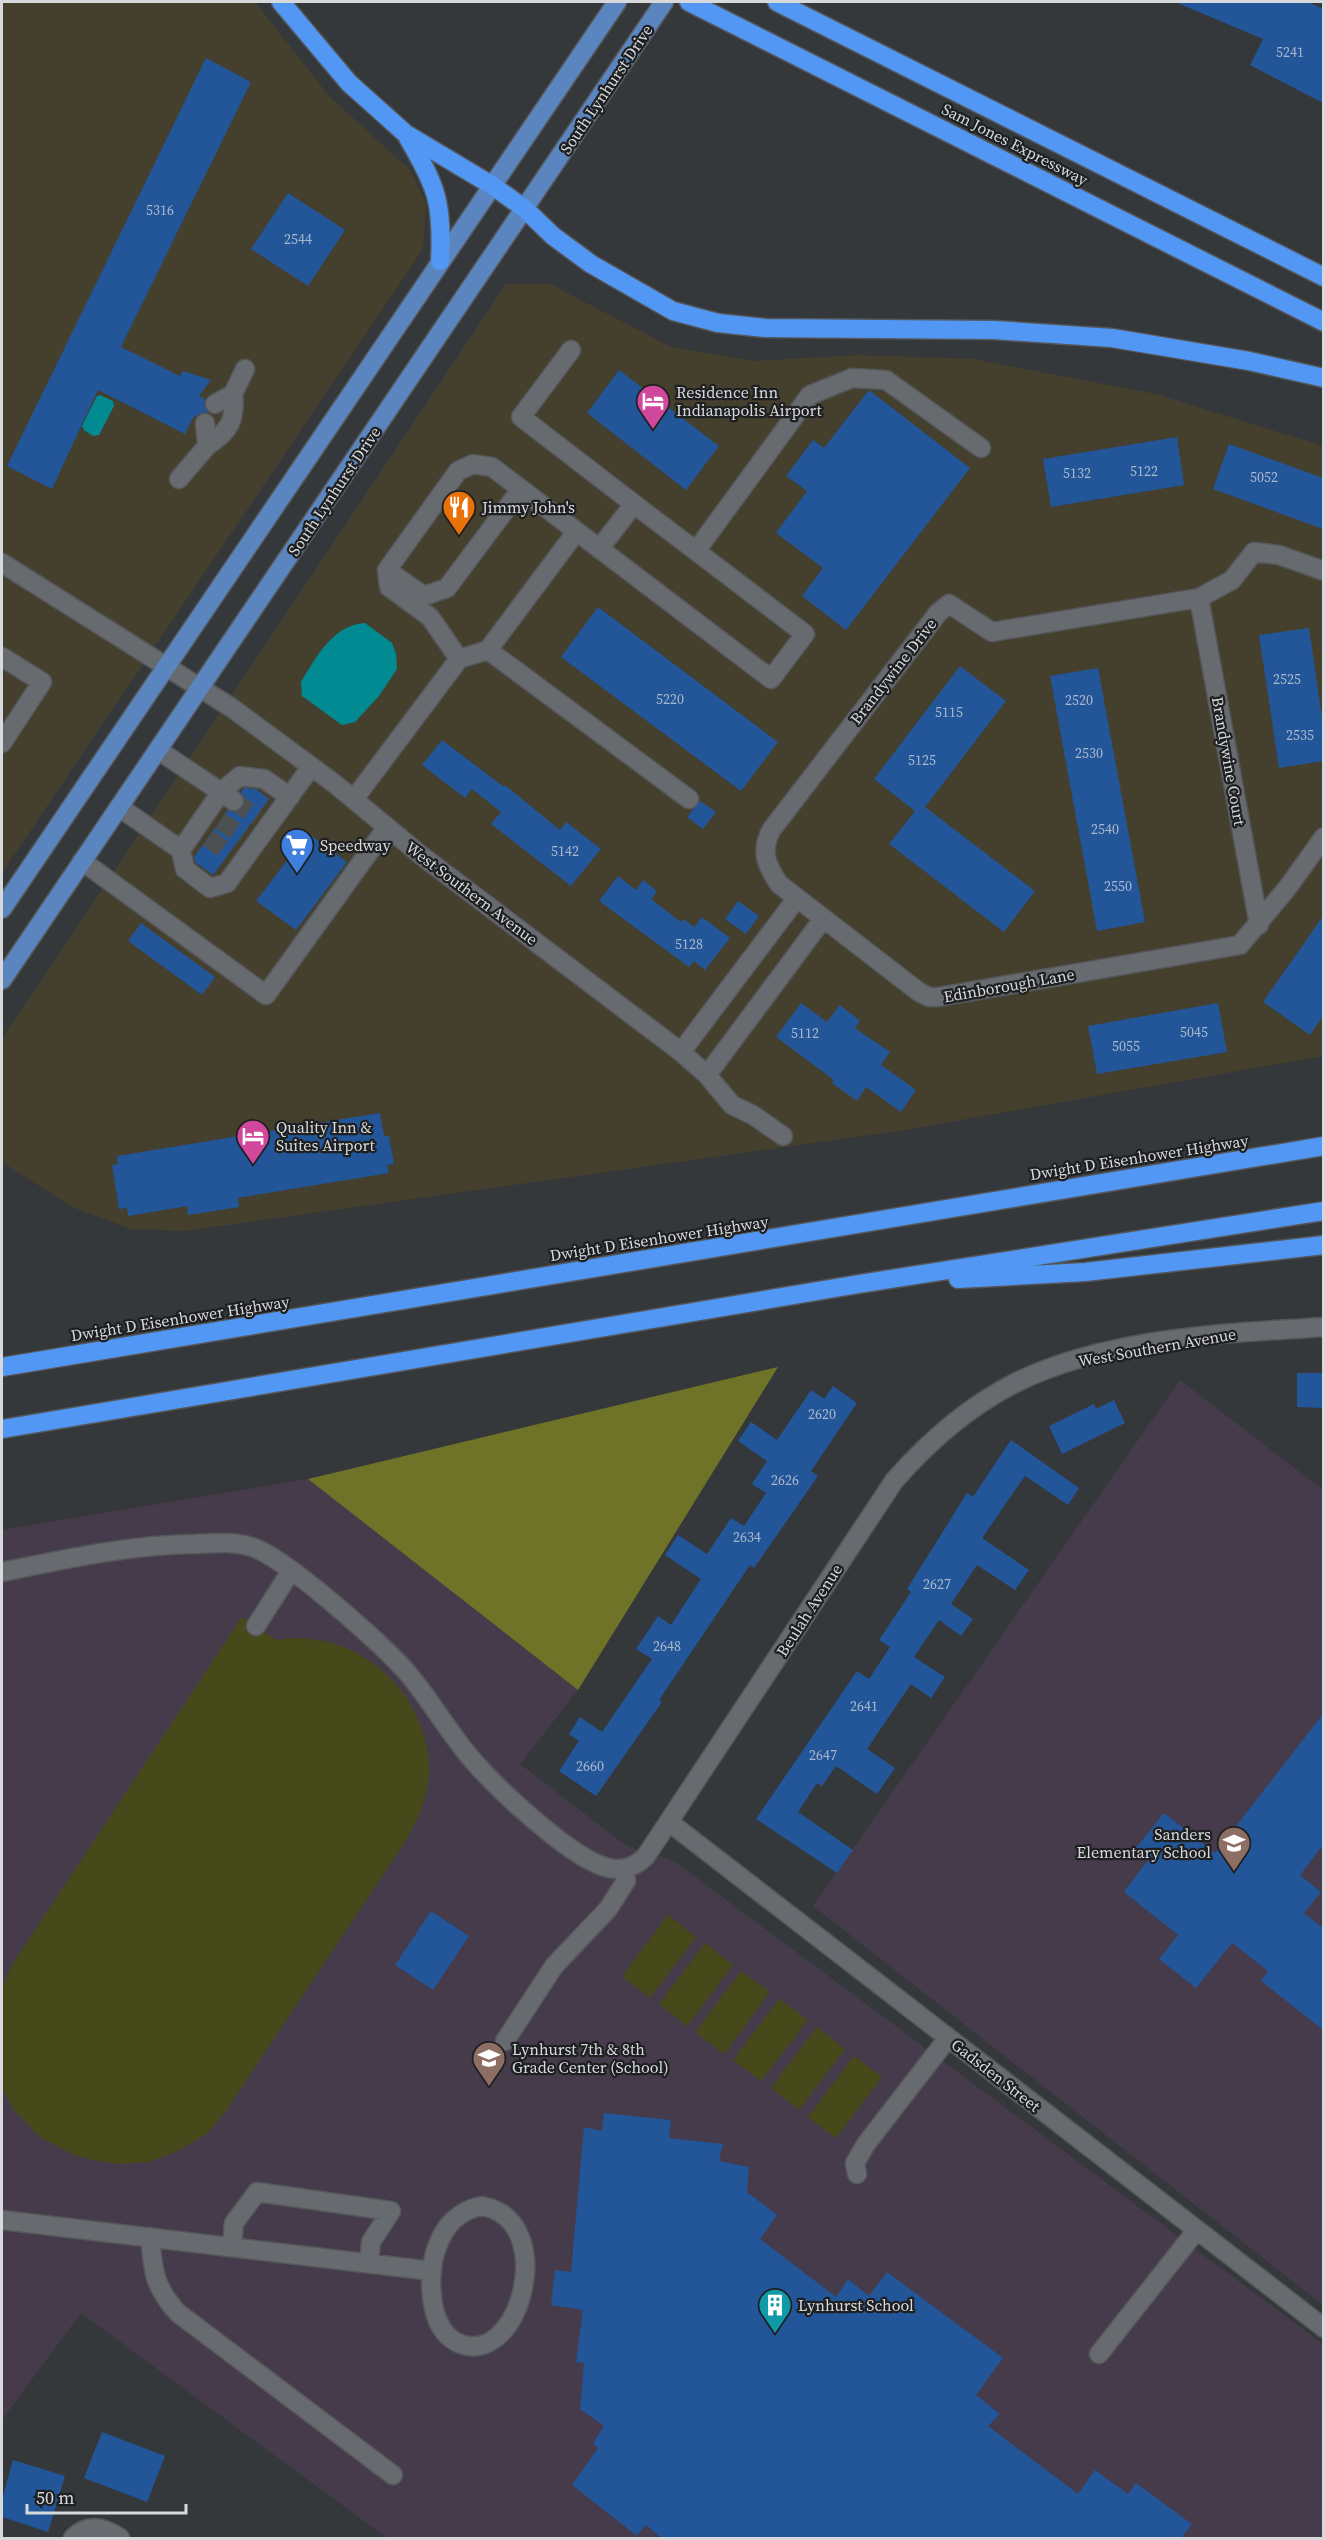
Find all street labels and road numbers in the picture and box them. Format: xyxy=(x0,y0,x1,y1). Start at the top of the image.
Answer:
street label: South Lynhurst Drive xyxy=(555,20,657,158)
street label: Sam Jones Expressway xyxy=(938,98,1093,191)
street label: South Lynhurst Drive xyxy=(283,422,385,560)
street label: Brandywine Drive xyxy=(845,613,941,729)
street label: Brandywine Court xyxy=(1207,695,1251,828)
street label: West Southern Avenue xyxy=(401,836,543,950)
street label: Edinborough Lane xyxy=(942,963,1076,1007)
street label: Dwight D Eisenhower Highway xyxy=(1028,1129,1251,1185)
street label: Dwight D Eisenhower Highway xyxy=(548,1210,771,1266)
street label: Dwight D Eisenhower Highway xyxy=(69,1290,292,1346)
street label: West Southern Avenue xyxy=(1076,1322,1238,1372)
street label: Beulah Avenue xyxy=(771,1559,847,1661)
street label: Gadsden Street xyxy=(947,2033,1046,2117)

